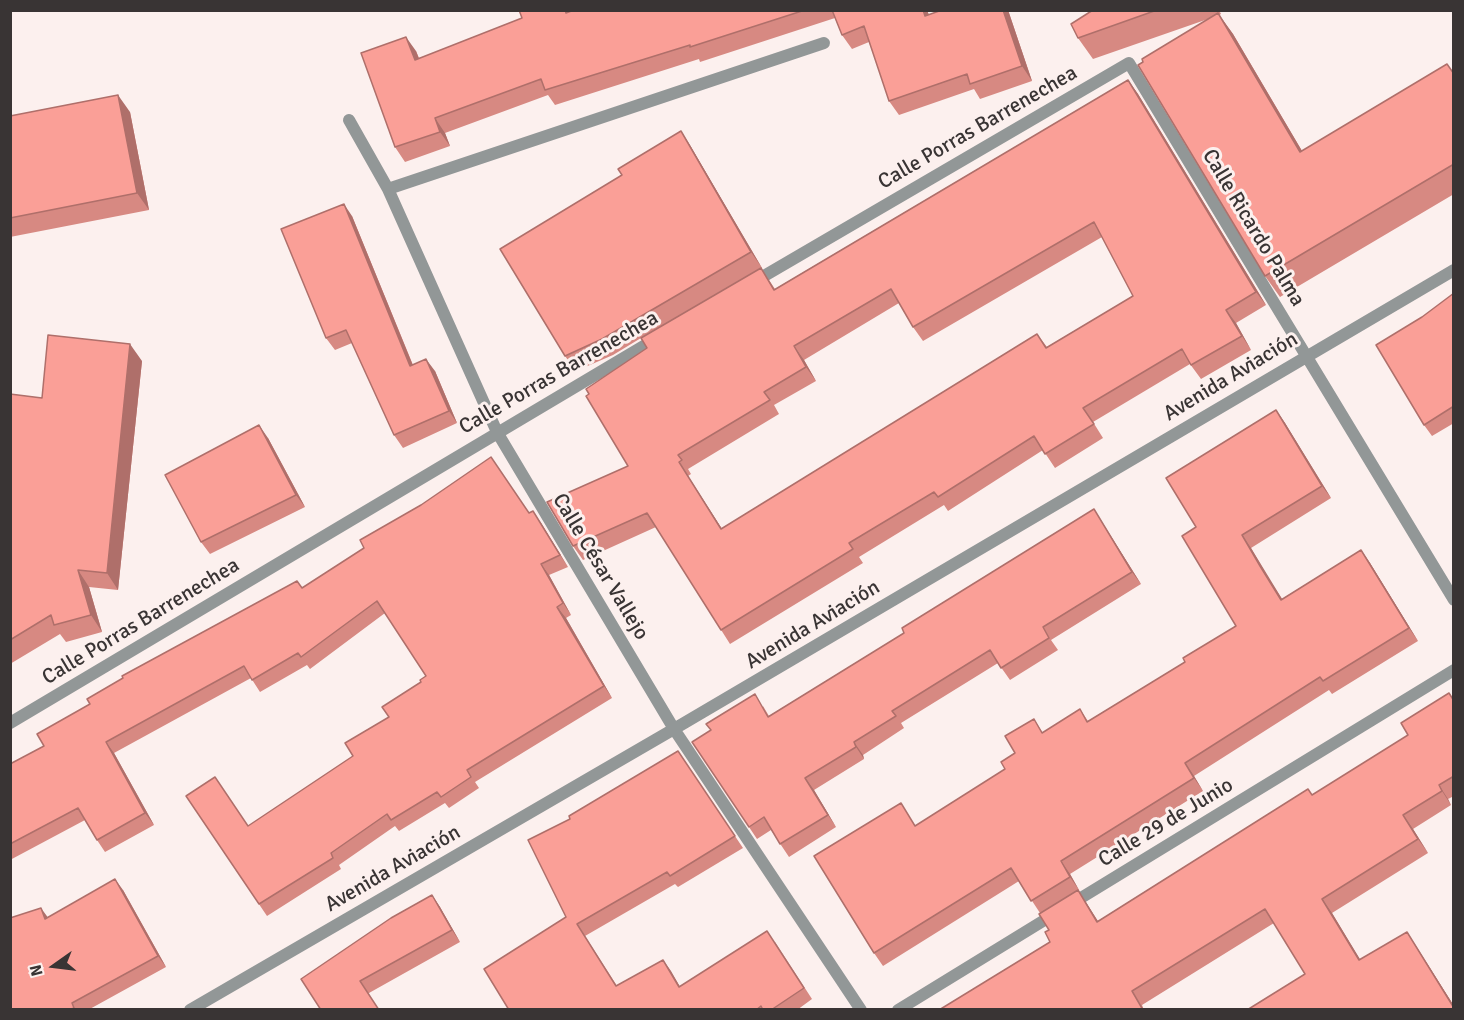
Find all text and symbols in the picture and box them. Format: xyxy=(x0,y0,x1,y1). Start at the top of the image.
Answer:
street label: Calle Porras Barrenechea xyxy=(874,61,1082,195)
street label: Calle Ricardo Palma xyxy=(1196,145,1310,311)
street label: Calle Porras Barrenechea xyxy=(455,306,663,440)
street label: Avenida Aviación xyxy=(1159,327,1303,427)
street label: Calle César Vallejo xyxy=(546,489,654,645)
street label: Calle Porras Barrenechea xyxy=(38,553,244,691)
street label: Avenida Aviación xyxy=(741,575,885,675)
street label: Calle 29 de Junio xyxy=(1094,773,1238,873)
street label: Avenida Aviación xyxy=(321,820,465,918)
north arrow xyxy=(24,936,84,996)
text: N xyxy=(25,963,48,978)

